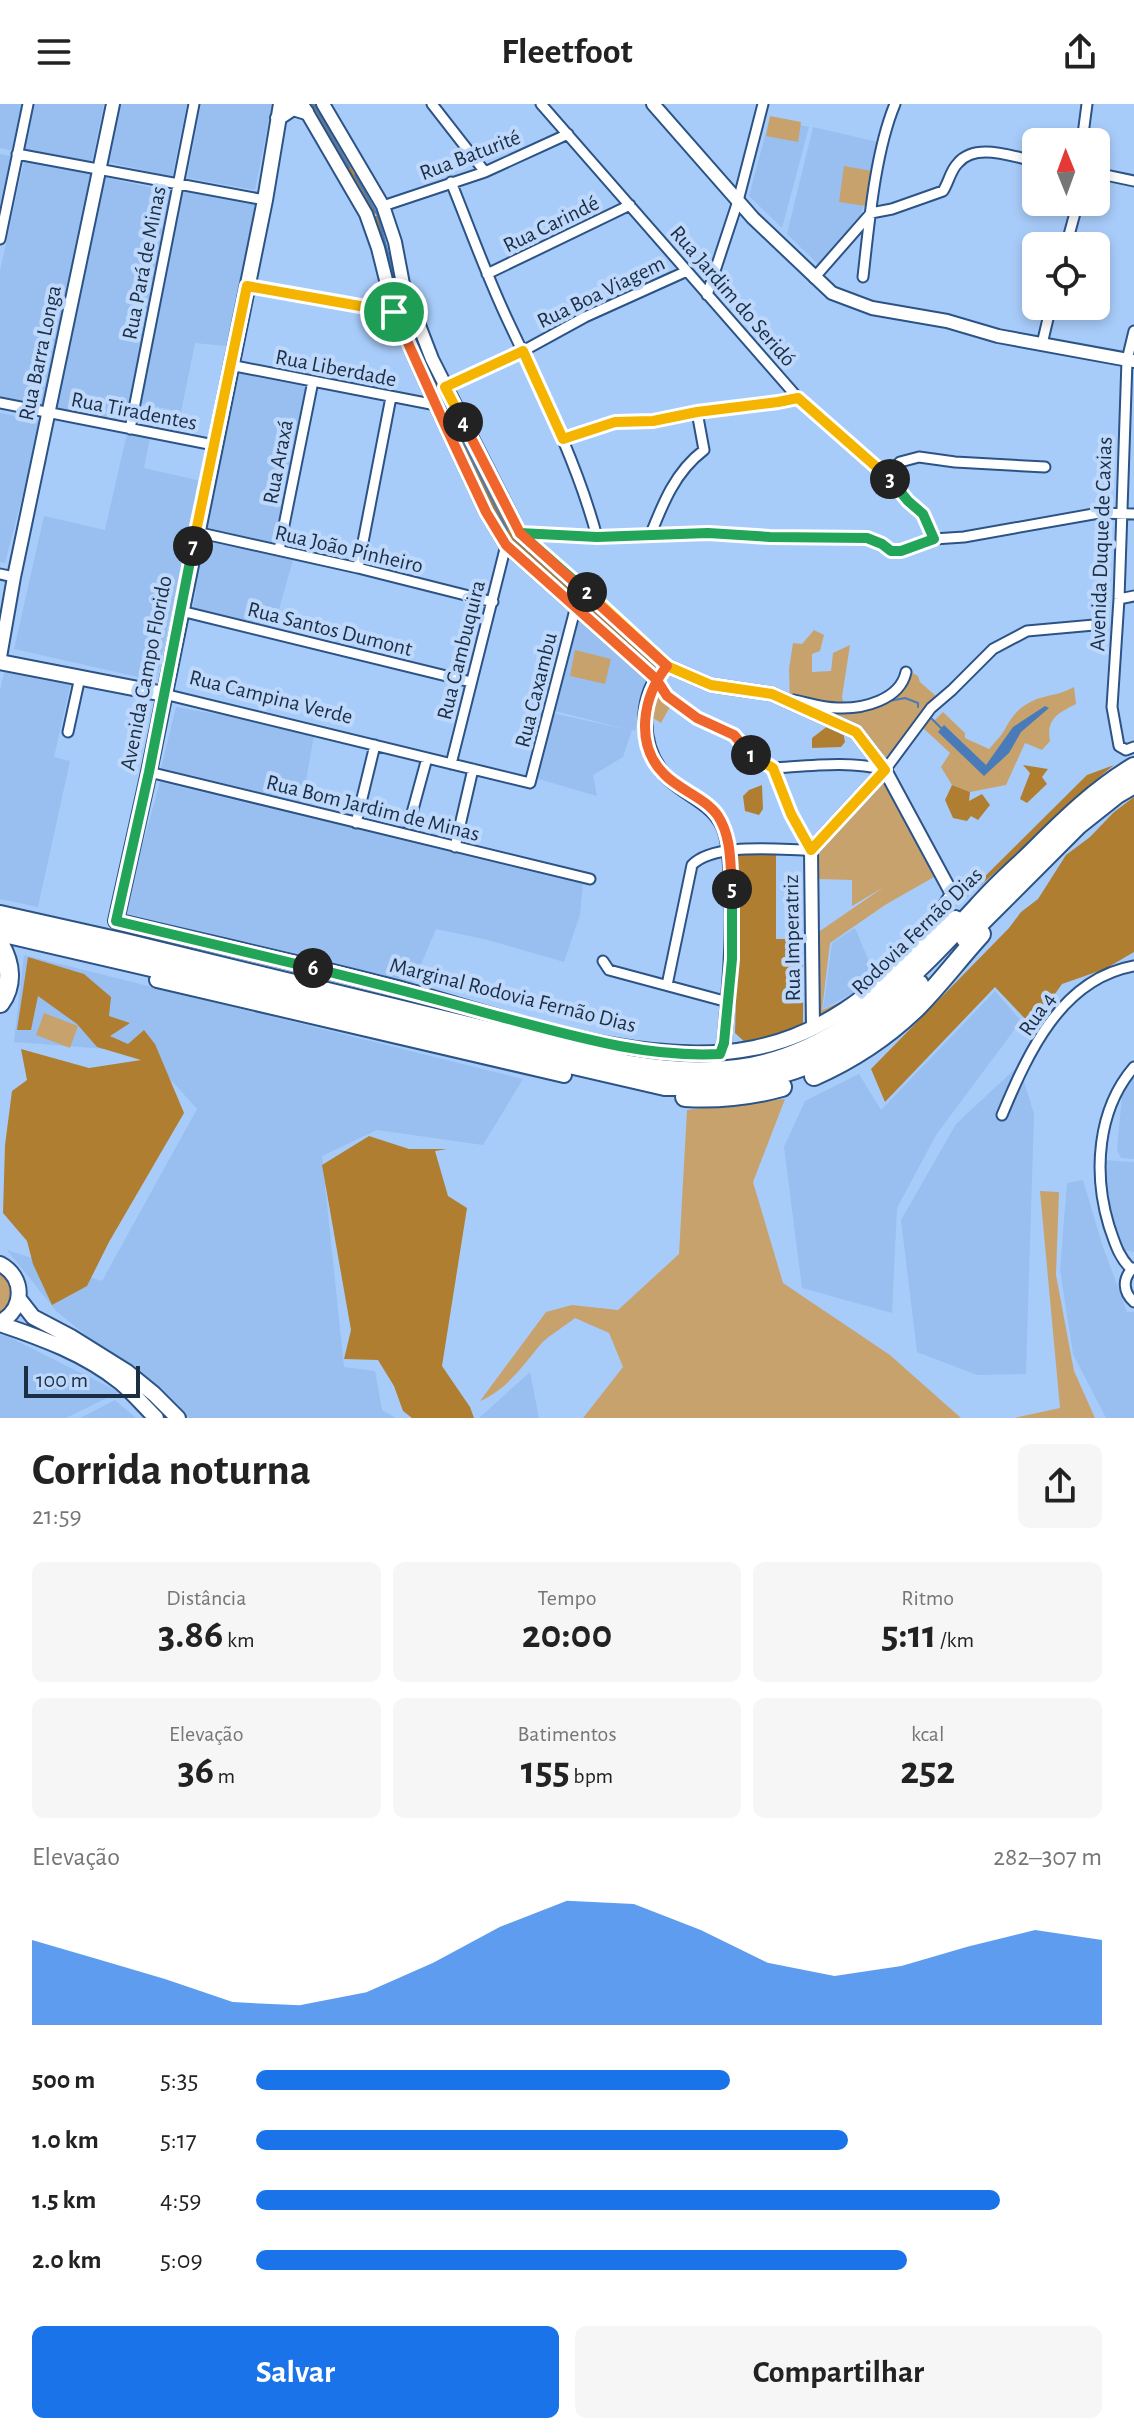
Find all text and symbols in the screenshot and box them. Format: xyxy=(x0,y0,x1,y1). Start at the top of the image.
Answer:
icon: menu xyxy=(32,30,76,74)
icon: share xyxy=(1058,30,1102,74)
text: Fleetfoot xyxy=(501,34,633,70)
street label: Rua Baturité xyxy=(417,126,523,184)
north arrow xyxy=(1022,128,1110,216)
map controls xyxy=(1022,128,1110,320)
street label: Rua Pará de Minas xyxy=(118,184,170,342)
street label: Rua Carindé xyxy=(500,191,602,257)
street label: Rua Jardim do Seridó xyxy=(666,221,800,371)
button: locate xyxy=(1022,232,1110,320)
street label: Rua Boa Viagem xyxy=(534,252,668,332)
pin xyxy=(360,278,428,346)
street label: Rua Barra Longa xyxy=(15,283,65,423)
icon: arrive xyxy=(372,290,416,334)
street label: Rua Liberdade xyxy=(274,345,398,391)
street label: Rua Tiradentes xyxy=(69,388,199,434)
pin: 4 xyxy=(443,402,483,442)
text: 4 xyxy=(457,411,469,433)
street label: Rua Araxá xyxy=(259,418,297,506)
street label: Avenida Duque de Caxias xyxy=(1086,436,1116,652)
pin: 3 xyxy=(870,459,910,499)
text: 3 xyxy=(885,468,895,490)
street label: Rua João Pinheiro xyxy=(273,521,425,577)
pin: 7 xyxy=(173,526,213,566)
text: 7 xyxy=(188,535,198,557)
pin: 2 xyxy=(567,572,607,612)
street label: Avenida Campo Florido xyxy=(116,574,176,772)
street label: Rua Cambuquira xyxy=(433,578,489,722)
text: 2 xyxy=(582,581,592,603)
street label: Rua Santos Dumont xyxy=(245,598,415,660)
street label: Rua Caxambu xyxy=(511,630,561,750)
street label: Rua Campina Verde xyxy=(187,666,355,728)
pin: 1 xyxy=(731,735,771,775)
text: 1 xyxy=(747,744,755,766)
street label: Rua Bom Jardim de Minas xyxy=(264,771,482,845)
street label: Rodovia Fernão Dias xyxy=(847,863,987,999)
pin: 5 xyxy=(712,869,752,909)
street label: Rua Imperatriz xyxy=(780,874,804,1002)
text: 5 xyxy=(727,878,737,900)
pin: 6 xyxy=(293,948,333,988)
street label: Marginal Rodovia Fernão Dias xyxy=(388,954,638,1036)
text: 6 xyxy=(308,957,318,979)
street label: Rua 4 xyxy=(1014,988,1060,1040)
scale bar xyxy=(24,1362,140,1398)
text: 100 m xyxy=(36,1369,88,1391)
button: share xyxy=(1018,1444,1102,1528)
text: Corrida noturna xyxy=(32,1449,311,1493)
text: 21:59 xyxy=(32,1503,82,1529)
text: Distância xyxy=(166,1587,246,1609)
text: Tempo xyxy=(537,1587,597,1609)
text: Ritmo xyxy=(901,1587,954,1609)
text: 3.86 xyxy=(158,1615,223,1655)
text: 20:00 xyxy=(522,1615,612,1655)
text: 5:11 xyxy=(881,1615,936,1655)
text: km xyxy=(223,1629,255,1651)
text: /km xyxy=(936,1629,974,1651)
text: Elevação xyxy=(169,1723,244,1745)
text: Batimentos xyxy=(517,1723,617,1745)
text: kcal xyxy=(911,1723,944,1745)
text: 36 xyxy=(177,1751,214,1791)
text: 155 xyxy=(521,1751,570,1791)
text: 252 xyxy=(900,1751,955,1791)
text: m xyxy=(214,1765,235,1787)
text: bpm xyxy=(570,1765,613,1787)
text: Elevação xyxy=(32,1844,120,1870)
text: 282–307 m xyxy=(993,1844,1102,1870)
text: 500 m xyxy=(32,2067,95,2093)
text: 5:35 xyxy=(160,2067,198,2093)
text: 1.0 km xyxy=(32,2127,99,2153)
text: 5:17 xyxy=(160,2127,197,2153)
text: 1.5 km xyxy=(32,2187,96,2213)
text: 4:59 xyxy=(160,2187,202,2213)
text: 2.0 km xyxy=(32,2247,102,2273)
text: 5:09 xyxy=(160,2247,203,2273)
button: Salvar xyxy=(32,2326,559,2418)
button: Compartilhar xyxy=(575,2326,1102,2418)

